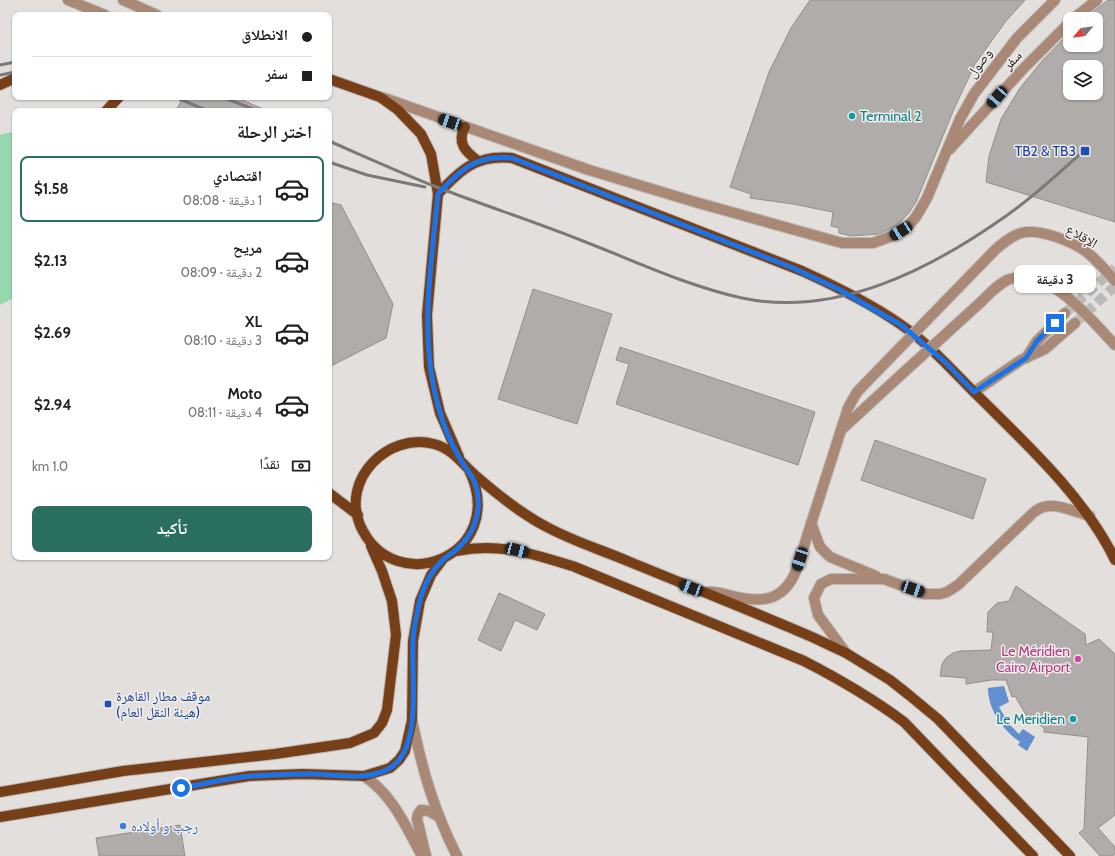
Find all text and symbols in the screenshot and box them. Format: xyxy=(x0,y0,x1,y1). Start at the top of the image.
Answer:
north arrow xyxy=(1063,12,1103,52)
map controls xyxy=(1063,12,1103,100)
text: الانطلاق xyxy=(242,26,288,44)
street label: وصول xyxy=(962,45,996,81)
street label: سفر xyxy=(998,46,1026,74)
button: layers xyxy=(1063,60,1103,100)
text: سفر xyxy=(265,65,288,83)
car xyxy=(985,84,1009,110)
place label: Terminal 2 xyxy=(860,107,922,125)
marker: Terminal 2 xyxy=(847,111,857,121)
car xyxy=(437,112,463,132)
text: اختر الرحلة xyxy=(237,121,312,143)
place label: TB2 & TB3 xyxy=(1015,142,1076,160)
marker: TB2 & TB3 xyxy=(1079,145,1091,157)
text: اقتصادي xyxy=(213,167,262,185)
icon: car xyxy=(274,171,310,207)
text: $1.58 xyxy=(34,180,69,198)
text: 1 دقيقة · 08:08 xyxy=(183,192,262,208)
car xyxy=(888,220,914,242)
street label: الإقلاع xyxy=(1063,220,1101,253)
text: مريح xyxy=(233,239,262,257)
icon: car xyxy=(274,243,310,279)
text: $2.13 xyxy=(34,252,67,270)
text: 2 دقيقة · 08:09 xyxy=(181,264,262,280)
callout: 3 دقيقة xyxy=(1014,265,1096,293)
text: 3 دقيقة xyxy=(1036,271,1074,287)
text: XL xyxy=(245,313,262,331)
route end xyxy=(1046,314,1064,332)
icon: car xyxy=(274,315,310,351)
text: $2.69 xyxy=(34,324,71,342)
text: 3 دقيقة · 08:10 xyxy=(184,332,262,348)
text: Moto xyxy=(228,385,262,403)
icon: car xyxy=(274,387,310,423)
text: $2.94 xyxy=(34,396,72,414)
text: 4 دقيقة · 08:11 xyxy=(188,404,262,420)
text: نقدًا xyxy=(259,455,280,473)
icon: cash xyxy=(290,455,312,477)
text: 1.0 km xyxy=(32,458,68,474)
button: تأكيد xyxy=(32,506,312,552)
car xyxy=(504,541,530,559)
car xyxy=(791,546,809,572)
car xyxy=(678,578,704,598)
car xyxy=(900,579,926,599)
place label: Le Méridien Cairo Airport xyxy=(996,642,1070,676)
marker: Le Méridien Cairo Airport xyxy=(1073,654,1083,664)
place label: موقف مطار القاهرة (هيئة النقل العام) xyxy=(116,687,210,722)
marker: موقف مطار القاهرة (هيئة النقل العام) xyxy=(103,699,113,709)
place label: Le Meridien xyxy=(996,710,1065,728)
marker: Le Meridien xyxy=(1068,714,1078,724)
route start xyxy=(172,779,190,797)
place label: رجب و أولاده xyxy=(131,817,198,835)
marker: رجب و أولاده xyxy=(118,821,128,831)

